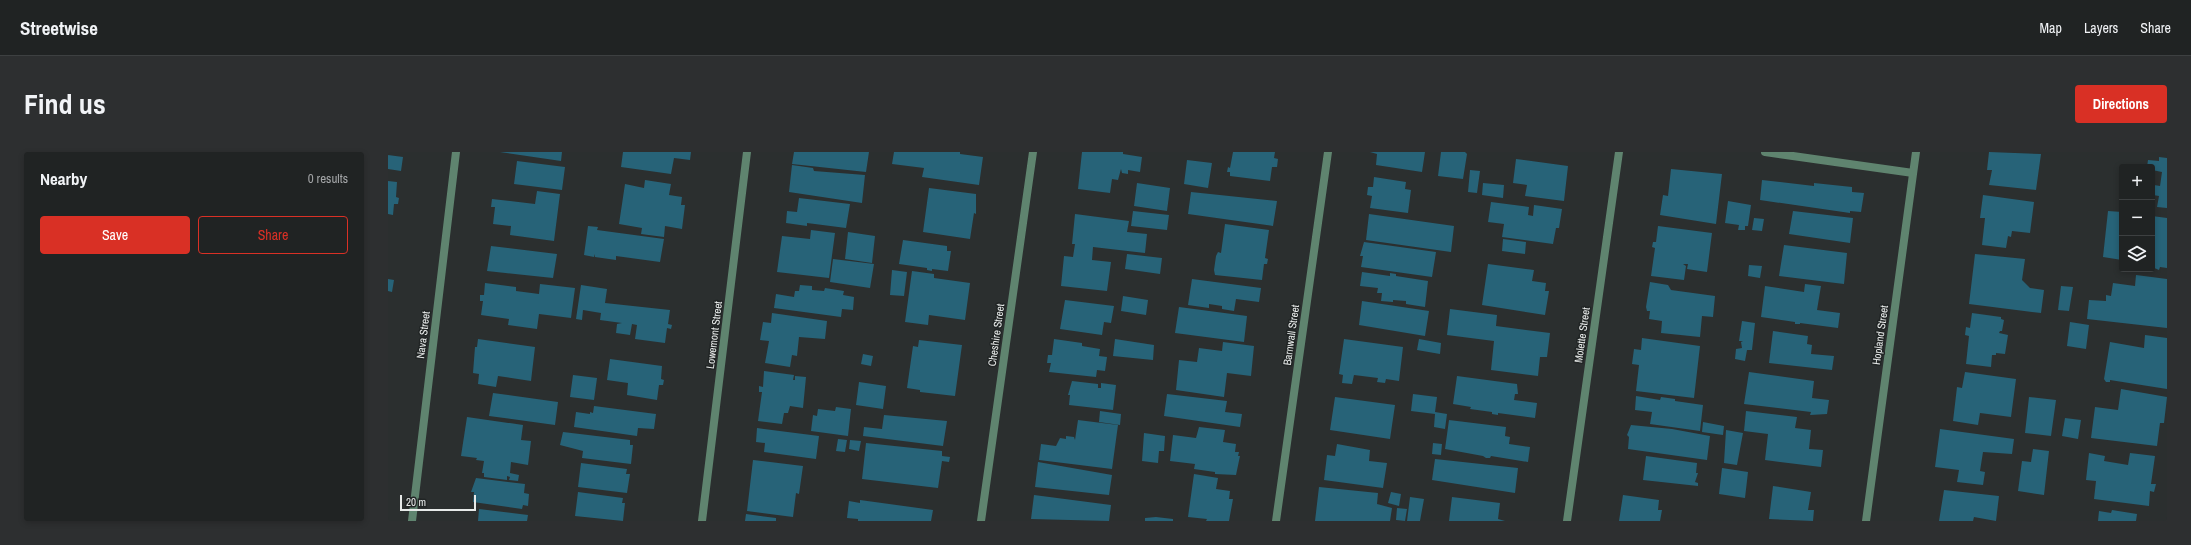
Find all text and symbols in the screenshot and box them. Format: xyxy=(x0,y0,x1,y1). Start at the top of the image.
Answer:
text: Streetwise xyxy=(20,15,98,41)
text: Map xyxy=(2040,19,2062,37)
text: Layers xyxy=(2084,19,2118,37)
text: Share xyxy=(2140,19,2171,37)
text: Find us xyxy=(24,85,106,123)
button: Directions xyxy=(2075,85,2167,123)
map controls xyxy=(2119,164,2155,272)
button: + xyxy=(2119,164,2155,200)
text: Nearby xyxy=(40,167,87,190)
text: 0 results xyxy=(308,170,348,187)
button: − xyxy=(2119,200,2155,236)
button: Save xyxy=(40,216,190,254)
button: Share xyxy=(198,216,348,254)
button: layers xyxy=(2119,236,2155,272)
street label: Lowemont Street xyxy=(703,300,725,370)
street label: Cheshire Street xyxy=(985,302,1007,367)
street label: Barnwall Street xyxy=(1280,303,1302,366)
street label: Hopland Street xyxy=(1869,304,1891,366)
street label: Molette Street xyxy=(1571,306,1593,364)
street label: Nava Street xyxy=(413,310,433,359)
scale bar xyxy=(400,493,476,512)
text: 20 m xyxy=(406,495,426,509)

